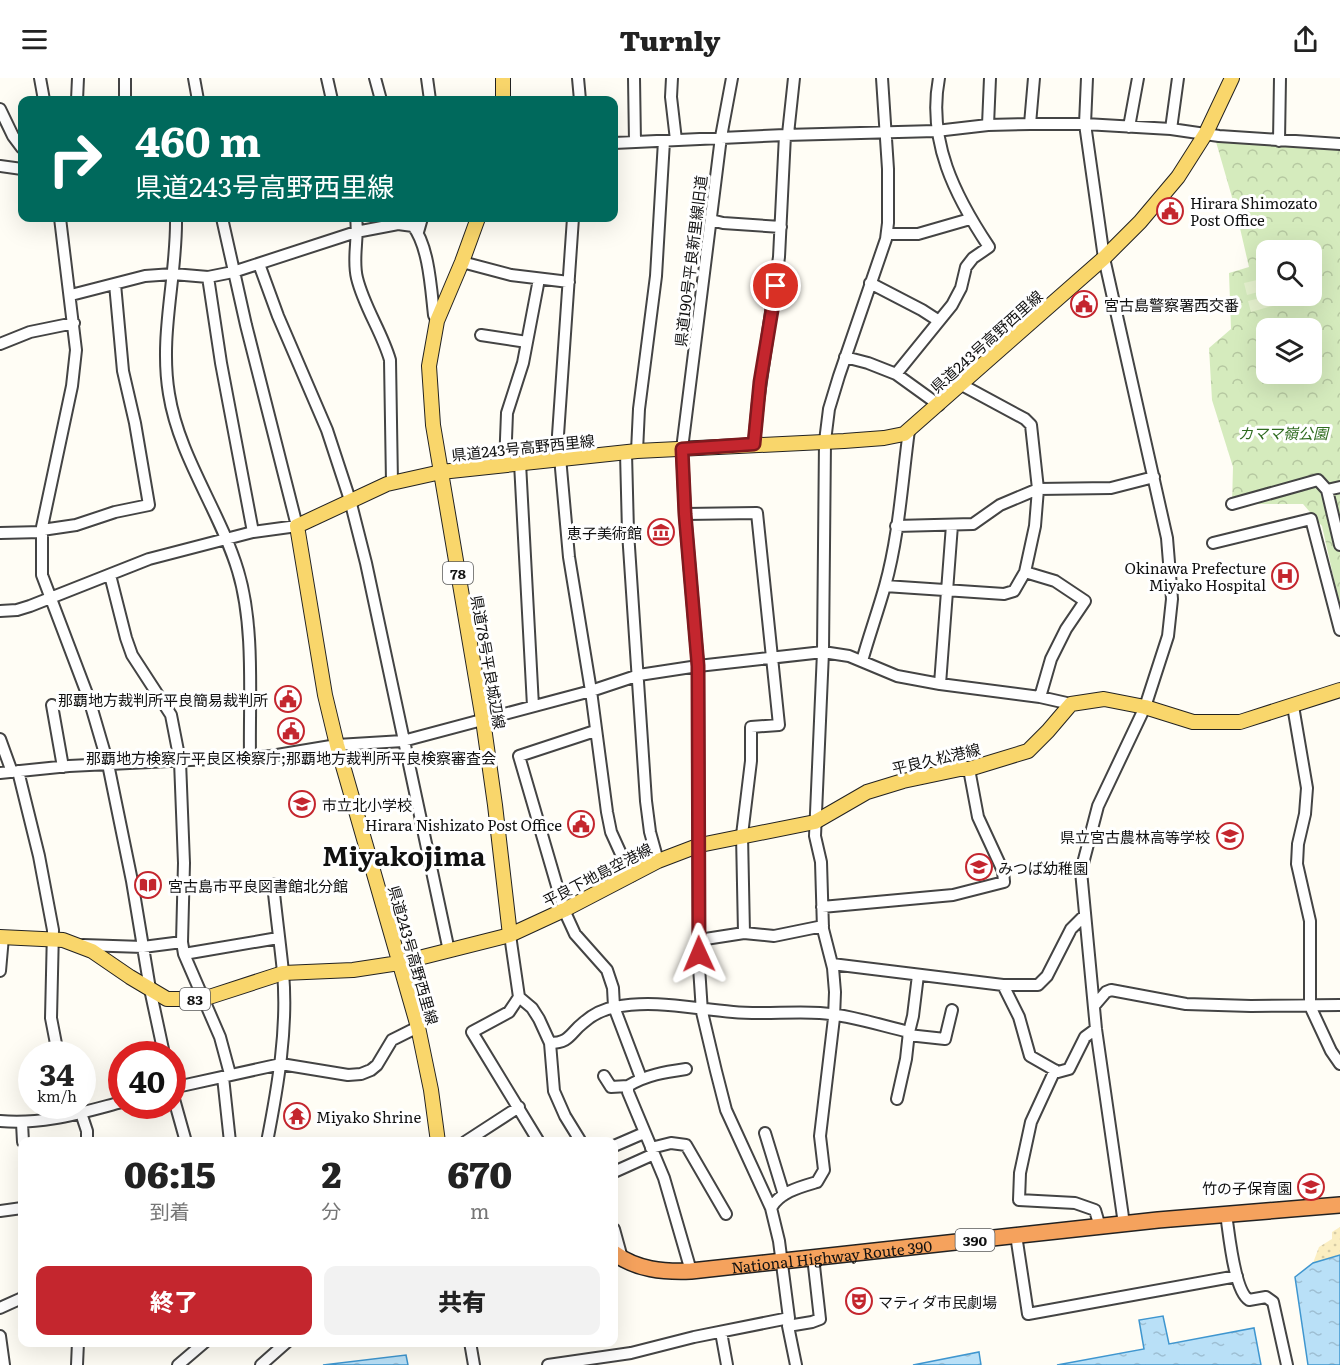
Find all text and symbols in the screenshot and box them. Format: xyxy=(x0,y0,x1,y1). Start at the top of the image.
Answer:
text: Turnly xyxy=(620,19,720,59)
icon: menu xyxy=(18,23,51,56)
icon: share xyxy=(1289,23,1322,56)
text: 460 m xyxy=(135,108,261,170)
icon: right xyxy=(36,120,114,198)
text: 県道243号高野西里線 xyxy=(135,165,394,205)
street label: 県道190号平良新里線旧道 xyxy=(668,174,712,348)
place label: Hirara Shimozato Post Office xyxy=(1190,191,1318,231)
public building icon: Hirara Shimozato Post Office xyxy=(1155,196,1185,226)
map controls xyxy=(1256,240,1322,384)
button: search xyxy=(1256,240,1322,306)
pin xyxy=(750,260,801,311)
icon: arrive xyxy=(759,269,792,302)
street label: 県道243号高野西里線 xyxy=(925,284,1047,398)
public building icon: 宮古島警察署西交番 xyxy=(1069,289,1099,319)
place label: 宮古島警察署西交番 xyxy=(1104,293,1239,316)
button: layers xyxy=(1256,318,1322,384)
park label: カママ嶺公園 xyxy=(1238,421,1330,444)
street label: 県道243号高野西里線 xyxy=(450,428,596,466)
museum icon: 恵子美術館 xyxy=(646,517,676,547)
place label: 恵子美術館 xyxy=(567,521,642,544)
place label: Okinawa Prefecture Miyako Hospital xyxy=(1124,556,1266,596)
hospital icon: Okinawa Prefecture Miyako Hospital xyxy=(1270,561,1300,591)
road number: 78 xyxy=(443,562,473,584)
street label: 県道78号平良城辺線 xyxy=(466,593,512,731)
public building icon: 那覇地方裁判所平良簡易裁判所 xyxy=(273,684,303,714)
place label: 那覇地方裁判所平良簡易裁判所 xyxy=(58,688,268,711)
public building icon: 那覇地方検察庁平良区検察庁;那覇地方裁判所平良検察審査会 xyxy=(276,716,306,746)
street label: 平良久松港線 xyxy=(890,737,982,779)
place label: 那覇地方検察庁平良区検察庁;那覇地方裁判所平良検察審査会 xyxy=(86,746,496,769)
school or university icon: 市立北小学校 xyxy=(287,789,317,819)
place label: 市立北小学校 xyxy=(322,793,412,816)
public building icon: Hirara Nishizato Post Office xyxy=(566,809,596,839)
place label: Hirara Nishizato Post Office xyxy=(365,813,562,836)
school or university icon: 県立宮古農林高等学校 xyxy=(1215,821,1245,851)
place label: 県立宮古農林高等学校 xyxy=(1060,825,1210,848)
district label: Miyakojima xyxy=(322,834,486,874)
street label: 平良下地島空港線 xyxy=(538,837,656,911)
school or university icon: みつば幼稚園 xyxy=(964,852,994,882)
place label: みつば幼稚園 xyxy=(998,856,1088,879)
library icon: 宮古島市平良図書館北分館 xyxy=(133,870,163,900)
place label: 宮古島市平良図書館北分館 xyxy=(168,874,348,897)
street label: 県道243号高野西里線 xyxy=(383,883,445,1027)
position arrow xyxy=(667,922,731,986)
road number: 83 xyxy=(180,988,210,1010)
speed limit sign: 40 xyxy=(108,1041,186,1119)
text: 34 xyxy=(40,1051,74,1095)
text: km/h xyxy=(37,1084,77,1107)
temple icon: Miyako Shrine xyxy=(282,1101,312,1131)
place label: Miyako Shrine xyxy=(316,1105,421,1128)
text: 06:15 xyxy=(124,1146,216,1199)
text: 2 xyxy=(322,1146,342,1199)
text: 670 xyxy=(447,1146,512,1199)
school or university icon: 竹の子保育園 xyxy=(1296,1172,1326,1202)
place label: 竹の子保育園 xyxy=(1202,1176,1292,1199)
text: 到着 xyxy=(150,1195,190,1225)
text: 分 xyxy=(322,1195,342,1225)
text: m xyxy=(470,1195,489,1225)
road number: 390 xyxy=(956,1229,994,1251)
street label: National Highway Route 390 xyxy=(730,1233,933,1278)
button: 終了 xyxy=(36,1266,312,1335)
button: 共有 xyxy=(324,1266,600,1335)
theatre icon: マティダ市民劇場 xyxy=(844,1286,874,1316)
place label: マティダ市民劇場 xyxy=(878,1290,997,1313)

